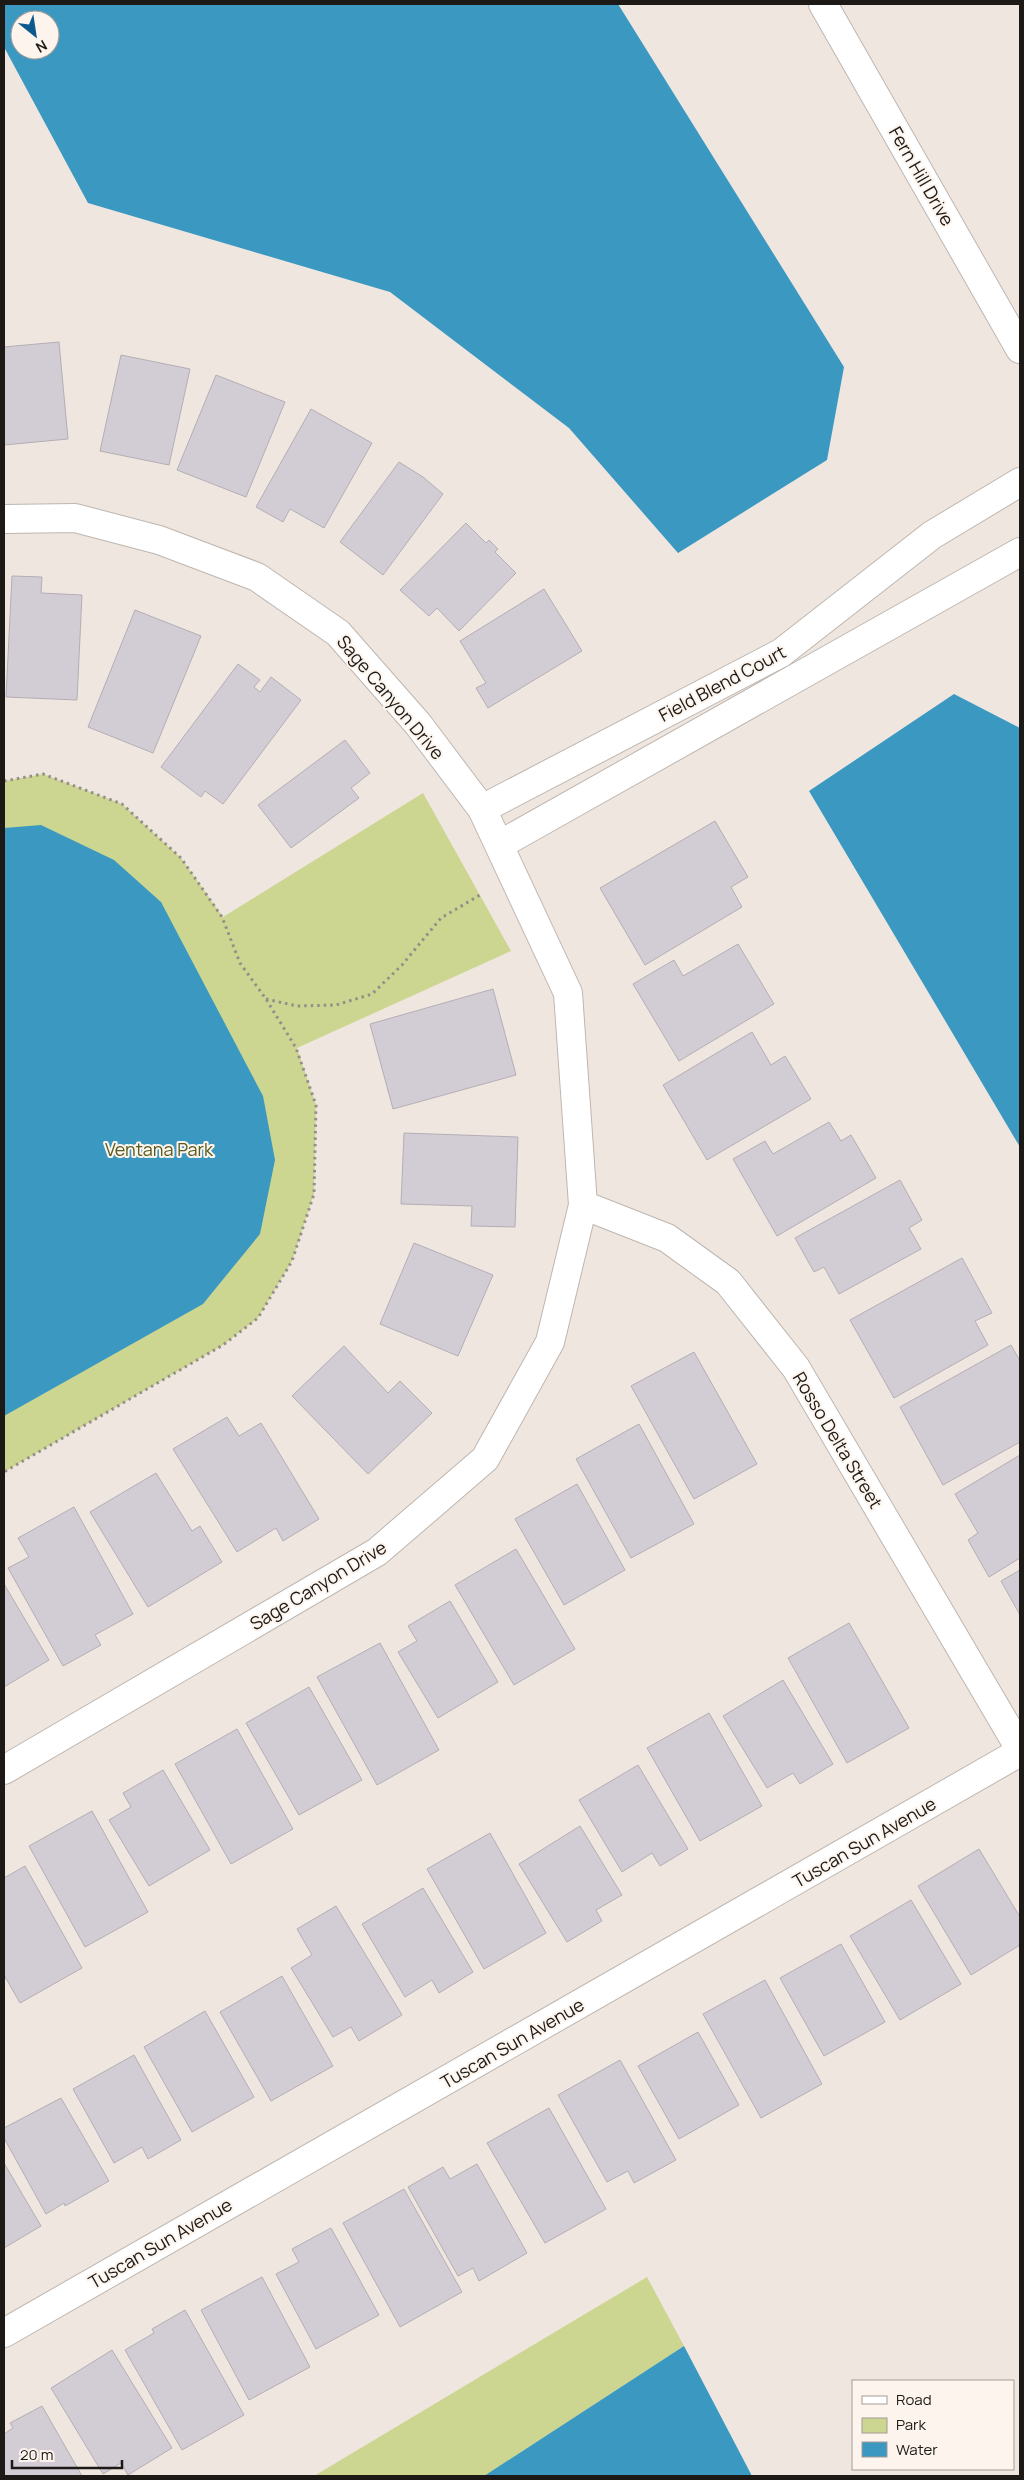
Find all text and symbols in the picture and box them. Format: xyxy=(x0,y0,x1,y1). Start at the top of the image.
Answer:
north arrow xyxy=(10,10,60,60)
text: N xyxy=(33,36,51,57)
street label: Fern Hill Drive xyxy=(884,122,960,230)
street label: Sage Canyon Drive xyxy=(332,630,450,764)
street label: Field Blend Court xyxy=(654,639,790,727)
park label: Ventana Park xyxy=(105,1137,214,1161)
street label: Rosso Delta Street xyxy=(788,1367,888,1513)
street label: Sage Canyon Drive xyxy=(245,1535,391,1635)
street label: Tuscan Sun Avenue xyxy=(788,1791,940,1893)
street label: Tuscan Sun Avenue xyxy=(436,1992,588,2094)
street label: Tuscan Sun Avenue xyxy=(84,2192,236,2294)
legend xyxy=(852,2380,1014,2470)
text: Road xyxy=(896,2389,932,2410)
text: Park xyxy=(896,2414,926,2435)
scale bar xyxy=(12,2438,122,2470)
text: Water xyxy=(896,2439,938,2460)
text: 20 m xyxy=(20,2444,53,2465)

